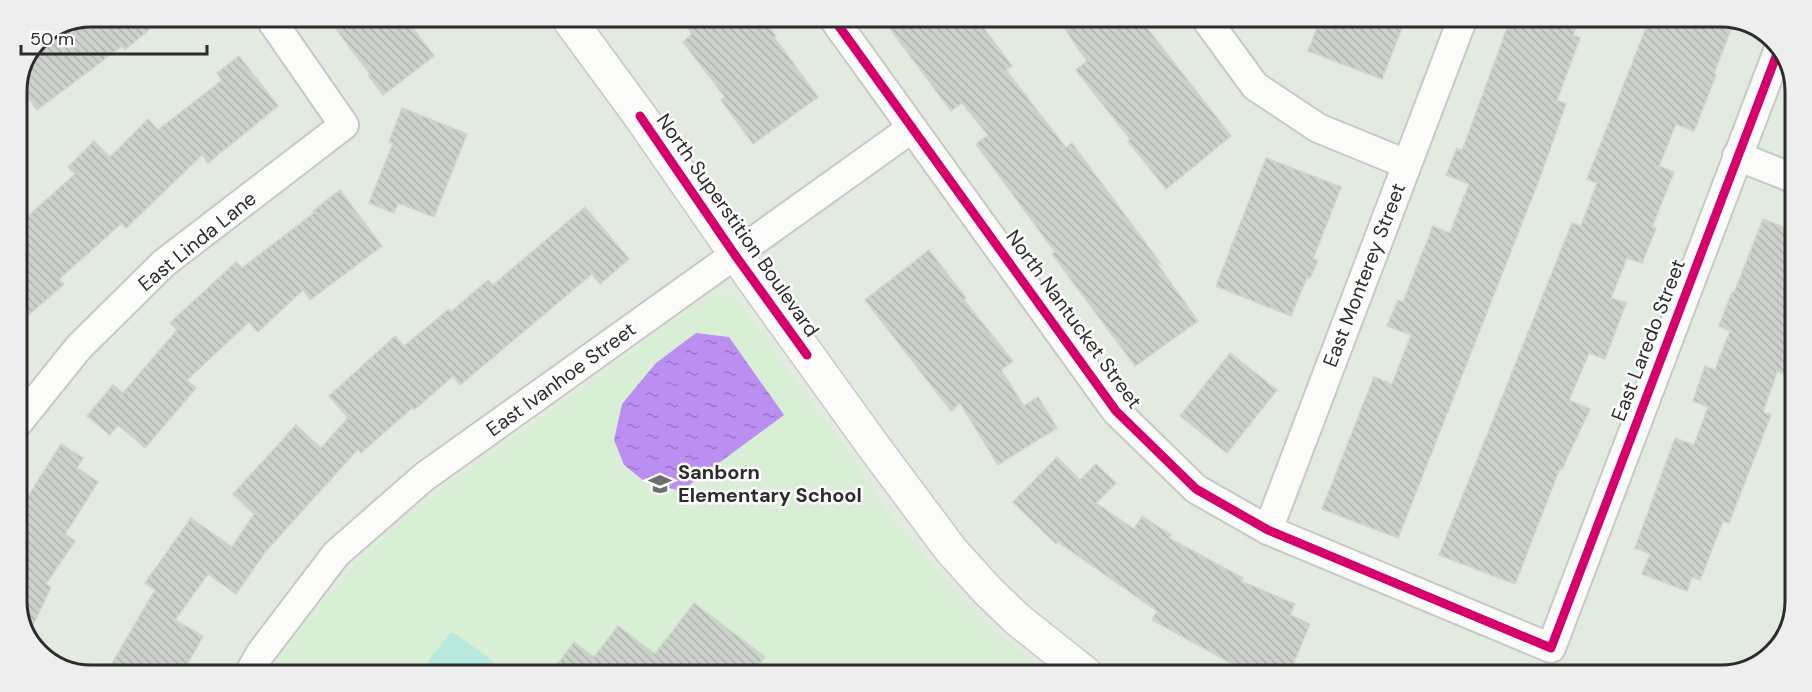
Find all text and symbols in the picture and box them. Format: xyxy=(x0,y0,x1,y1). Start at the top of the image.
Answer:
scale bar xyxy=(21,18,207,56)
text: 50 m xyxy=(30,27,74,51)
street label: North Superstition Boulevard xyxy=(651,108,825,342)
street label: East Monterey Street xyxy=(1317,179,1411,371)
street label: East Linda Lane xyxy=(133,185,261,297)
street label: North Nantucket Street xyxy=(1000,224,1148,414)
street label: East Laredo Street xyxy=(1605,255,1691,425)
street label: East Ivanhoe Street xyxy=(481,316,641,442)
place label: Sanborn Elementary School xyxy=(678,459,862,508)
school or university icon: Sanborn Elementary School xyxy=(647,471,673,497)

